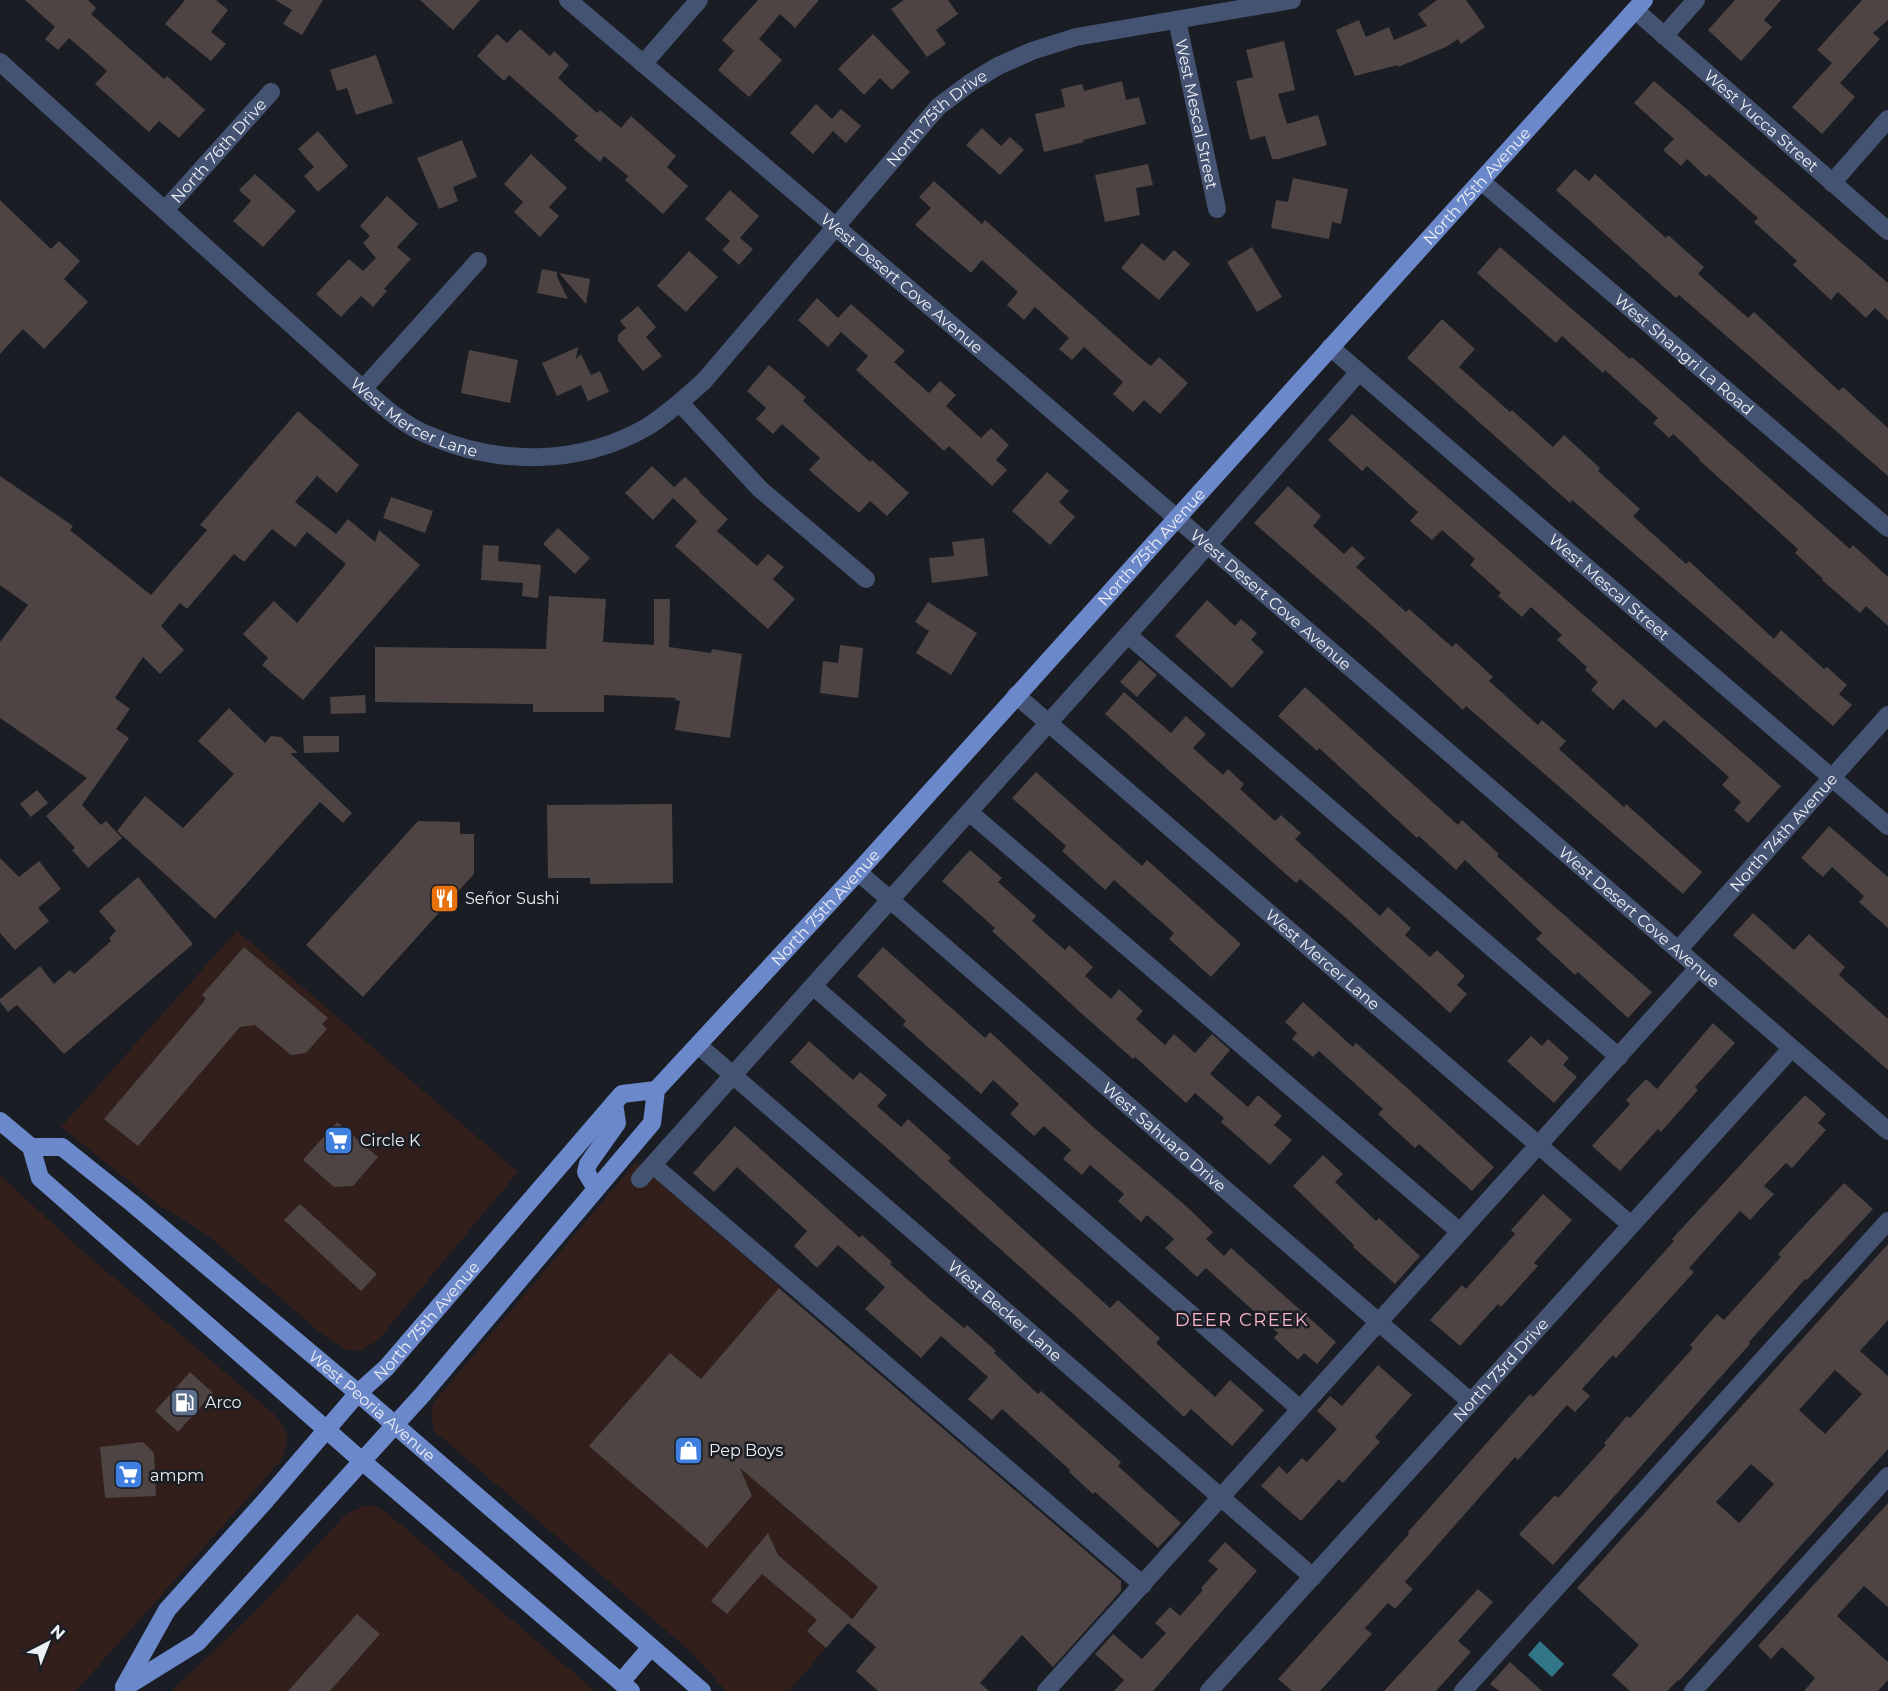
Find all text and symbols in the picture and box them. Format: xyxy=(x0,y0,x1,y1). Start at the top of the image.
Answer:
street label: West Mescal Street xyxy=(1171,37,1222,191)
street label: North 75th Drive xyxy=(882,66,991,170)
street label: West Yucca Street xyxy=(1700,66,1823,176)
street label: North 76th Drive xyxy=(167,95,271,207)
street label: North 75th Avenue xyxy=(1419,124,1535,249)
street label: West Desert Cove Avenue xyxy=(817,210,987,357)
street label: West Shangri La Road xyxy=(1610,290,1757,419)
street label: West Mercer Lane xyxy=(347,374,479,461)
street label: North 75th Avenue xyxy=(1094,485,1209,610)
street label: West Desert Cove Avenue xyxy=(1186,525,1355,674)
street label: West Mescal Street xyxy=(1545,530,1674,645)
street label: North 74th Avenue xyxy=(1726,769,1841,896)
street label: West Desert Cove Avenue xyxy=(1555,843,1723,992)
street label: North 75th Avenue xyxy=(767,846,884,970)
restaurant icon: Señor Sushi xyxy=(428,882,460,914)
place label: Señor Sushi xyxy=(465,889,559,908)
street label: West Mercer Lane xyxy=(1261,905,1384,1014)
street label: West Sahuaro Drive xyxy=(1098,1078,1230,1196)
supermarket icon: Circle K xyxy=(323,1124,355,1156)
place label: Circle K xyxy=(360,1131,421,1150)
street label: West Becker Lane xyxy=(944,1256,1066,1365)
street label: North 75th Avenue xyxy=(370,1258,483,1384)
district label: DEER CREEK xyxy=(1175,1309,1309,1331)
street label: North 73rd Drive xyxy=(1449,1314,1552,1425)
street label: West Peoria Avenue xyxy=(305,1347,439,1466)
fuel station icon: Arco xyxy=(168,1386,200,1418)
place label: Arco xyxy=(205,1393,242,1412)
shop icon: Pep Boys xyxy=(672,1434,704,1466)
place label: Pep Boys xyxy=(709,1441,783,1460)
supermarket icon: ampm xyxy=(113,1459,145,1491)
place label: ampm xyxy=(150,1466,204,1485)
north arrow xyxy=(18,1613,78,1673)
text: N xyxy=(47,1621,69,1644)

